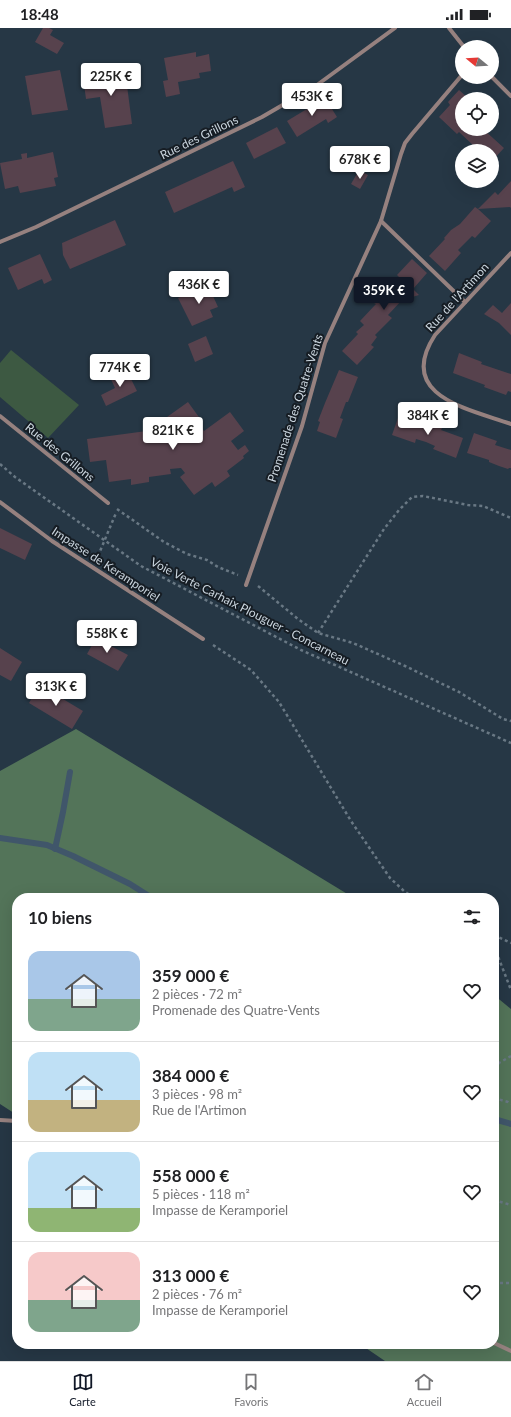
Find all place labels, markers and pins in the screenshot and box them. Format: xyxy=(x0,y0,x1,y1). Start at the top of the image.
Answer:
pin: 225K € xyxy=(78,63,144,97)
pin: 453K € xyxy=(279,83,345,117)
pin: 678K € xyxy=(327,146,393,180)
pin: 436K € xyxy=(166,271,232,305)
pin: 359K € xyxy=(351,277,417,311)
pin: 774K € xyxy=(87,354,153,388)
pin: 384K € xyxy=(395,402,461,436)
pin: 821K € xyxy=(140,417,206,451)
pin: 558K € xyxy=(74,620,140,654)
pin: 313K € xyxy=(23,673,89,707)

